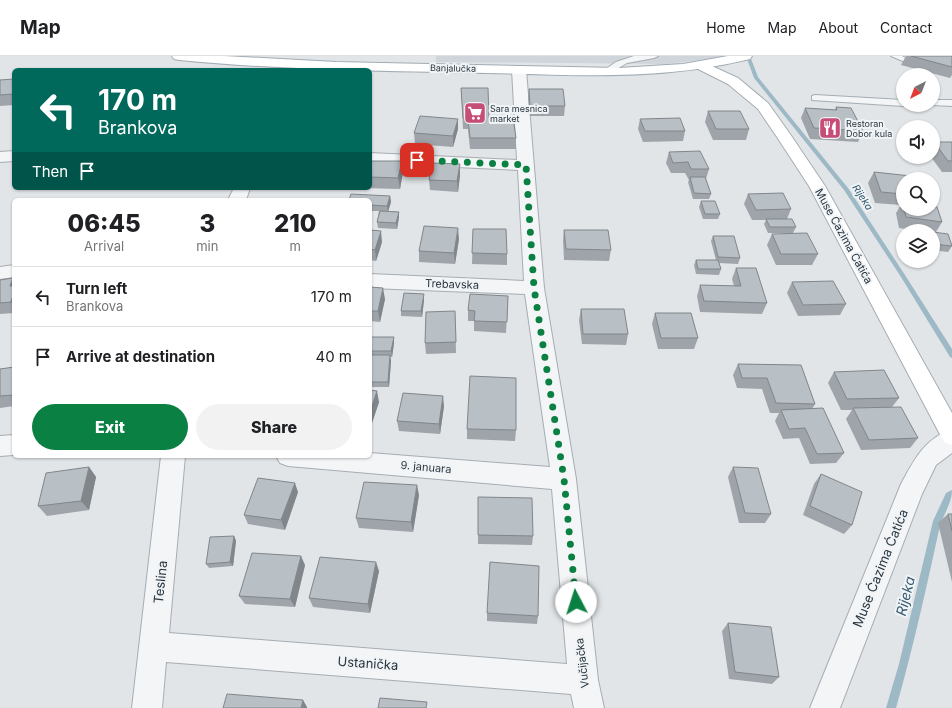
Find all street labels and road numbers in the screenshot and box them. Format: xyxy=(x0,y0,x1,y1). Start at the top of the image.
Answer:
street label: Banjalučka xyxy=(430,62,476,74)
street label: Muse Ćazima Ćatića xyxy=(812,186,876,286)
street label: Trebavska xyxy=(425,276,479,292)
street label: 9. januara xyxy=(400,458,452,476)
street label: Muse Ćazima Ćatića xyxy=(849,507,911,629)
street label: Teslina xyxy=(150,560,170,604)
street label: Vučijačka xyxy=(572,637,592,689)
street label: Ustanička xyxy=(337,653,399,673)

